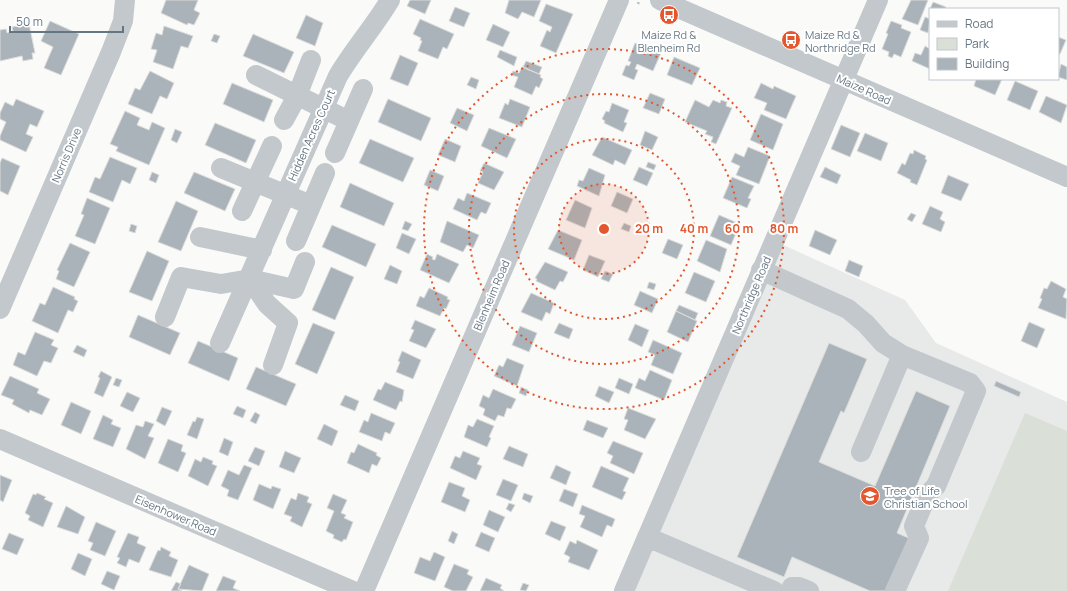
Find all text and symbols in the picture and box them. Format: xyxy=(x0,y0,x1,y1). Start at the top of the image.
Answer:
bus stop icon: Maize Rd & Blenheim Rd xyxy=(658,4,680,26)
scale bar xyxy=(10,8,123,34)
legend xyxy=(929,8,1059,80)
text: 50 m xyxy=(16,13,43,30)
text: Road xyxy=(965,15,993,32)
place label: Maize Rd & Blenheim Rd xyxy=(638,27,700,55)
place label: Maize Rd & Northridge Rd xyxy=(805,27,876,55)
bus stop icon: Maize Rd & Northridge Rd xyxy=(780,29,802,51)
text: Park xyxy=(965,35,990,52)
text: Building xyxy=(965,55,1009,72)
street label: Maize Road xyxy=(834,70,894,108)
street label: Hidden Acres Court xyxy=(284,87,338,183)
street label: Norris Drive xyxy=(48,125,85,185)
text: 20 m xyxy=(635,220,663,237)
text: 40 m xyxy=(680,220,708,237)
text: 60 m xyxy=(725,220,753,237)
text: 80 m xyxy=(770,220,798,237)
centre of rings xyxy=(597,222,611,236)
street label: Northridge Road xyxy=(728,254,774,336)
street label: Blenheim Road xyxy=(469,257,513,333)
place label: Tree of Life Christian School xyxy=(884,483,968,511)
school or university icon: Tree of Life Christian School xyxy=(859,485,881,507)
street label: Eisenhower Road xyxy=(133,491,219,539)

